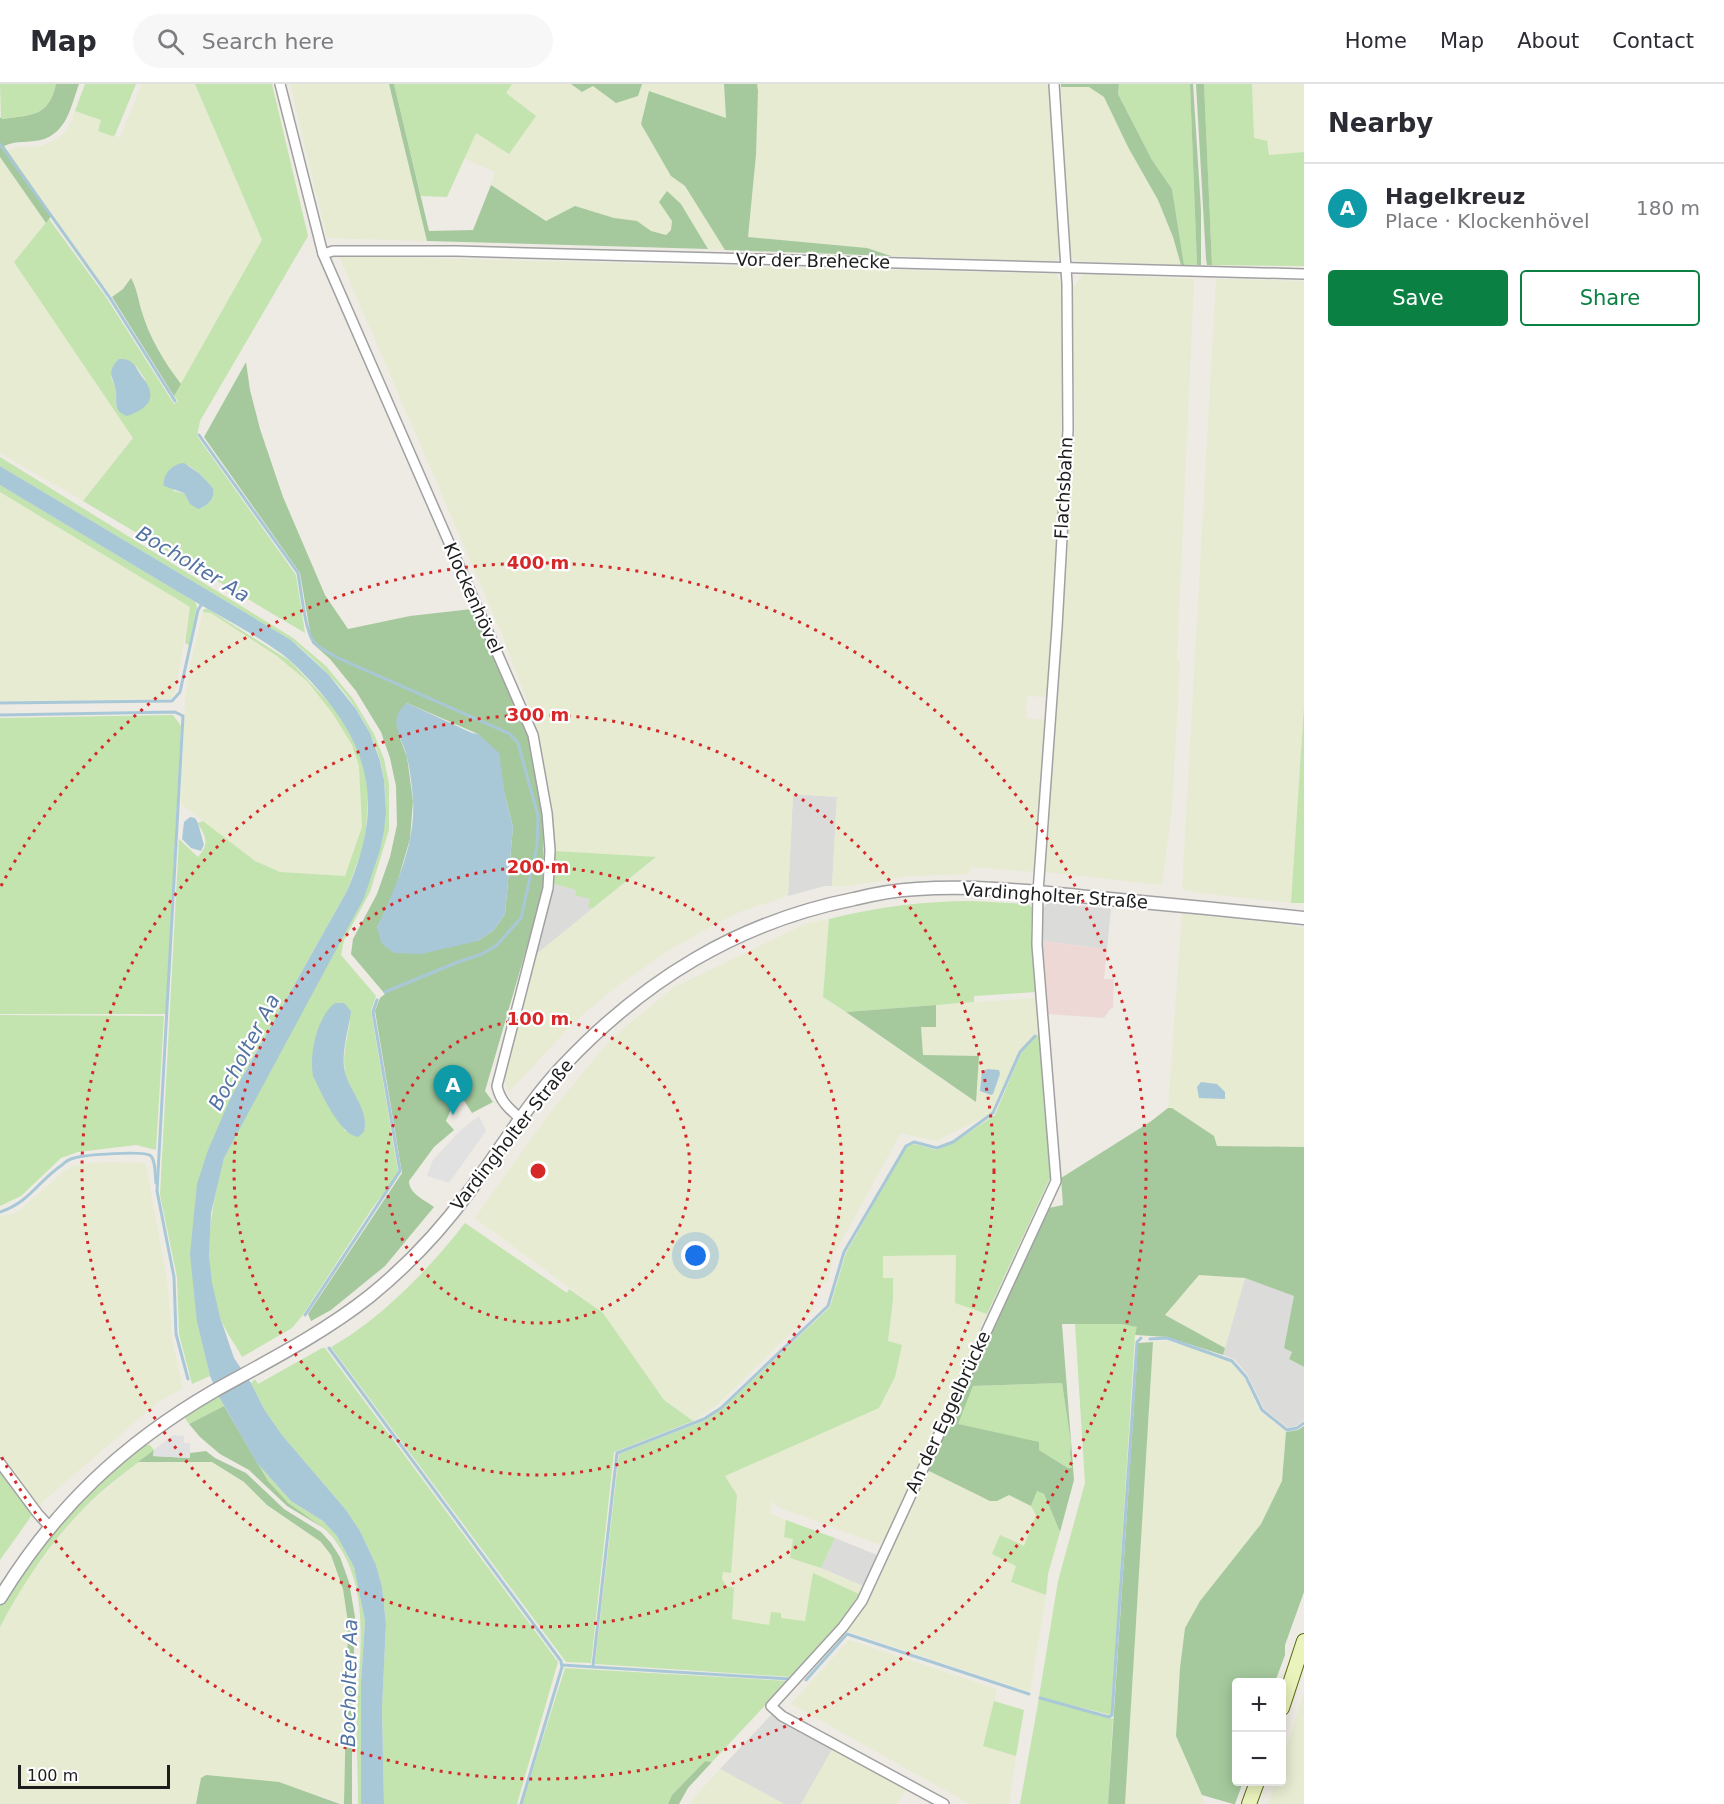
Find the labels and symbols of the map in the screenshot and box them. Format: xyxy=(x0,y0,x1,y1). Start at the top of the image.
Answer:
street label: Vor der Brehecke xyxy=(736,249,890,272)
street label: Flachsbahn xyxy=(1050,436,1077,540)
water label: Bocholter Aa xyxy=(132,521,254,607)
street label: Klockenhövel xyxy=(440,539,507,656)
text: 400 m xyxy=(507,552,569,573)
text: 300 m xyxy=(507,704,569,725)
text: 200 m xyxy=(507,856,569,877)
street label: Vardingholter Straße xyxy=(961,879,1149,912)
water label: Bocholter Aa xyxy=(203,990,285,1114)
text: 100 m xyxy=(507,1008,569,1029)
street label: Vardingholter Straße xyxy=(446,1055,577,1215)
pin: A xyxy=(434,1066,472,1115)
centre of rings xyxy=(528,1161,548,1181)
your location xyxy=(681,1241,710,1270)
street label: An der Eggelbrücke xyxy=(901,1327,994,1496)
water label: Bocholter Aa xyxy=(336,1619,362,1747)
scale bar xyxy=(18,1762,170,1790)

